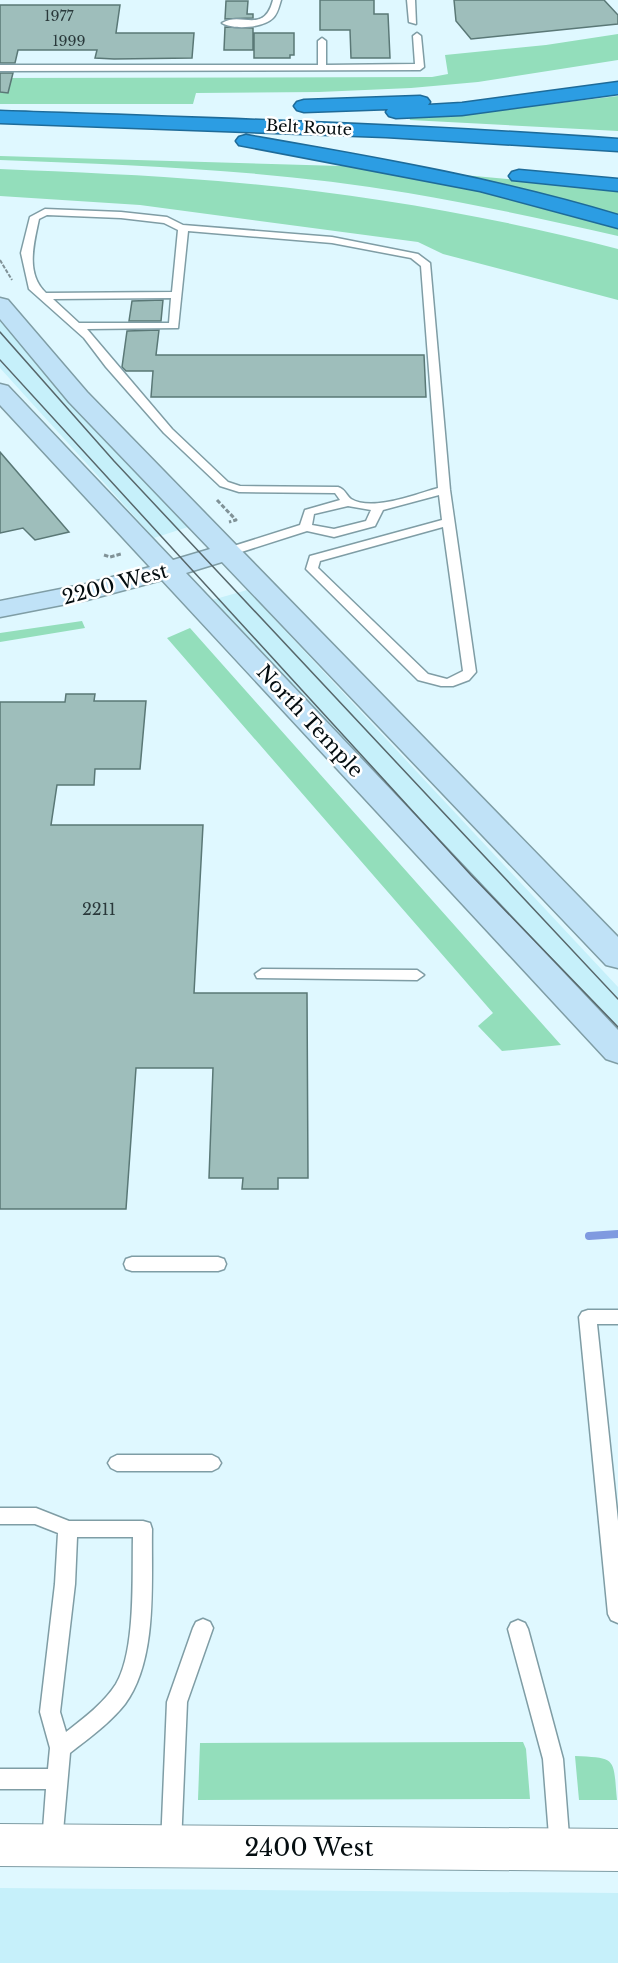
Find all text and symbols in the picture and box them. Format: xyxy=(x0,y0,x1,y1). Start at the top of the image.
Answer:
house number: 1977 xyxy=(44,7,75,25)
house number: 1999 xyxy=(52,32,86,50)
street label: Belt Route xyxy=(265,115,353,139)
street label: 2200 West xyxy=(60,558,171,610)
street label: North Temple xyxy=(252,660,368,782)
house number: 2211 xyxy=(82,899,116,919)
street label: 2400 West xyxy=(244,1833,374,1862)

